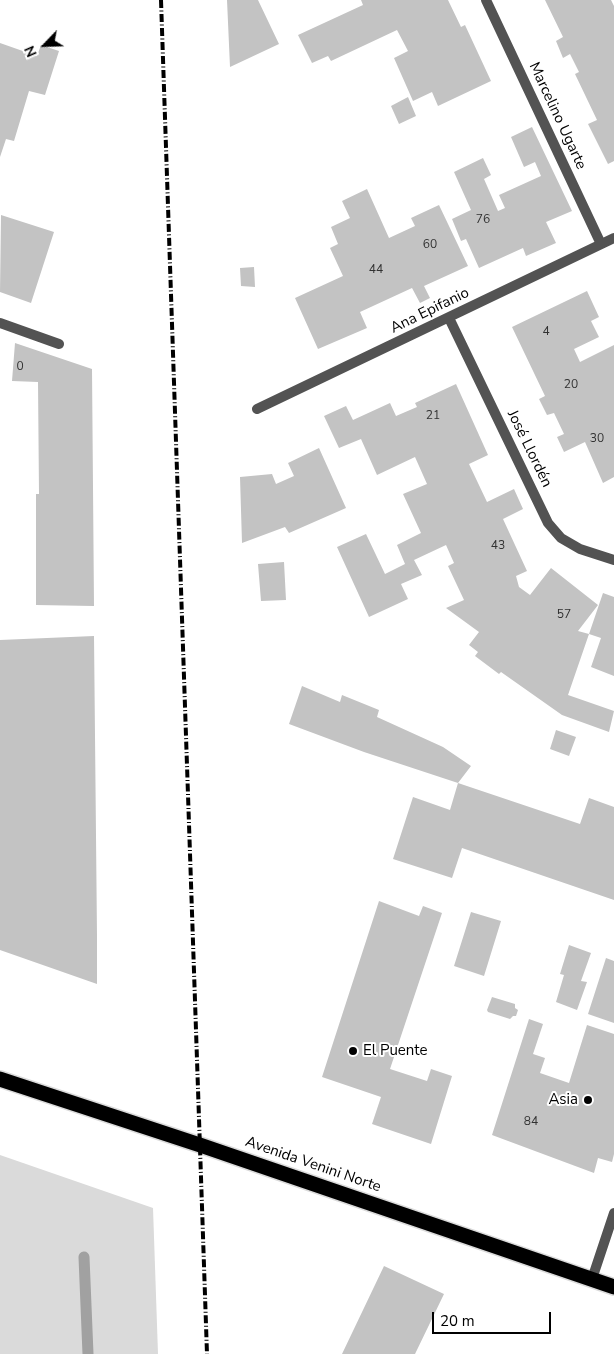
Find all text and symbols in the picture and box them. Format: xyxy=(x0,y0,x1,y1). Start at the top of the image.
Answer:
north arrow xyxy=(20,20,70,70)
text: N xyxy=(20,43,42,60)
street label: Marcelino Ugarte xyxy=(524,60,590,172)
house number: 76 xyxy=(476,213,490,227)
house number: 60 xyxy=(423,238,437,252)
house number: 44 xyxy=(369,263,383,277)
street label: Ana Epifanio xyxy=(388,284,472,338)
house number: 4 xyxy=(542,325,550,339)
house number: 0 xyxy=(16,360,24,374)
house number: 20 xyxy=(564,378,578,392)
street label: José Llordén xyxy=(503,407,555,491)
house number: 21 xyxy=(426,409,440,423)
house number: 30 xyxy=(590,432,604,446)
house number: 43 xyxy=(491,539,505,553)
house number: 57 xyxy=(557,608,571,622)
place label: El Puente xyxy=(363,1042,428,1060)
marker: El Puente xyxy=(347,1045,359,1057)
place label: Asia xyxy=(549,1091,578,1109)
marker: Asia xyxy=(582,1094,594,1106)
house number: 84 xyxy=(524,1115,538,1129)
street label: Avenida Venini Norte xyxy=(243,1133,383,1197)
scale bar xyxy=(434,1302,553,1334)
text: 20 m xyxy=(440,1311,475,1331)

